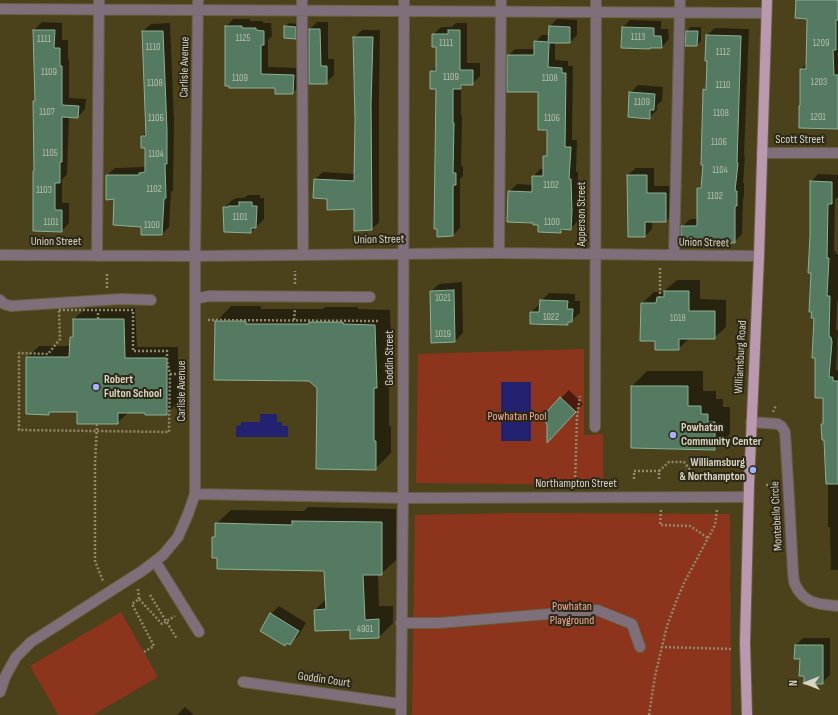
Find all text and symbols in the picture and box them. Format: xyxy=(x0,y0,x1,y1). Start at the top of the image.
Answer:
house number: 1113 xyxy=(631,31,645,43)
house number: 1125 xyxy=(235,32,251,44)
house number: 1111 xyxy=(37,33,51,45)
street label: Carlisle Avenue xyxy=(177,36,193,98)
house number: 1111 xyxy=(439,37,453,49)
house number: 1209 xyxy=(813,37,829,49)
house number: 1110 xyxy=(146,41,160,53)
house number: 1112 xyxy=(716,46,730,58)
house number: 1109 xyxy=(41,66,57,78)
house number: 1109 xyxy=(443,71,459,83)
house number: 1109 xyxy=(232,72,248,84)
house number: 1108 xyxy=(542,72,558,84)
house number: 1203 xyxy=(811,76,827,88)
house number: 1108 xyxy=(147,77,163,89)
house number: 1110 xyxy=(716,79,730,91)
house number: 1109 xyxy=(634,96,650,108)
house number: 1107 xyxy=(39,106,55,118)
house number: 1108 xyxy=(713,107,729,119)
house number: 1201 xyxy=(810,111,826,123)
house number: 1106 xyxy=(148,112,164,124)
house number: 1106 xyxy=(544,112,560,124)
street label: Scott Street xyxy=(775,133,825,147)
house number: 1106 xyxy=(711,136,727,148)
house number: 1105 xyxy=(42,147,58,159)
house number: 1104 xyxy=(148,148,164,160)
house number: 1104 xyxy=(712,164,728,176)
house number: 1102 xyxy=(543,179,559,191)
street label: Apperson Street xyxy=(575,181,589,247)
house number: 1102 xyxy=(146,183,162,195)
house number: 1103 xyxy=(36,184,52,196)
house number: 1102 xyxy=(707,190,723,202)
house number: 1101 xyxy=(233,211,247,223)
house number: 1101 xyxy=(44,216,58,228)
house number: 1100 xyxy=(544,216,560,228)
house number: 1100 xyxy=(144,219,160,231)
street label: Union Street xyxy=(354,232,404,248)
street label: Union Street xyxy=(31,235,81,249)
street label: Union Street xyxy=(679,235,729,251)
house number: 1021 xyxy=(435,292,451,304)
house number: 1022 xyxy=(543,311,559,323)
house number: 1018 xyxy=(670,312,686,324)
street label: Williamsburg Road xyxy=(732,320,750,394)
house number: 1019 xyxy=(435,328,451,340)
street label: Goddin Street xyxy=(383,330,397,386)
street label: Carlisle Avenue xyxy=(175,360,189,422)
place label: Robert Fulton School xyxy=(104,373,162,401)
marker: Robert Fulton School xyxy=(91,382,101,392)
park label: Powhatan Pool xyxy=(487,410,547,424)
place label: Powhatan Community Center xyxy=(681,421,761,449)
marker: Powhatan Community Center xyxy=(668,430,678,440)
place label: Williamsburg & Northampton xyxy=(679,456,745,484)
marker: Williamsburg & Northampton xyxy=(748,465,758,475)
street label: Northampton Street xyxy=(535,477,617,491)
street label: Montebello Circle xyxy=(768,481,786,551)
park label: Powhatan Playground xyxy=(550,600,594,628)
house number: 4901 xyxy=(357,623,373,635)
north arrow xyxy=(786,663,826,703)
street label: Goddin Court xyxy=(297,669,351,691)
text: N xyxy=(787,680,800,686)

